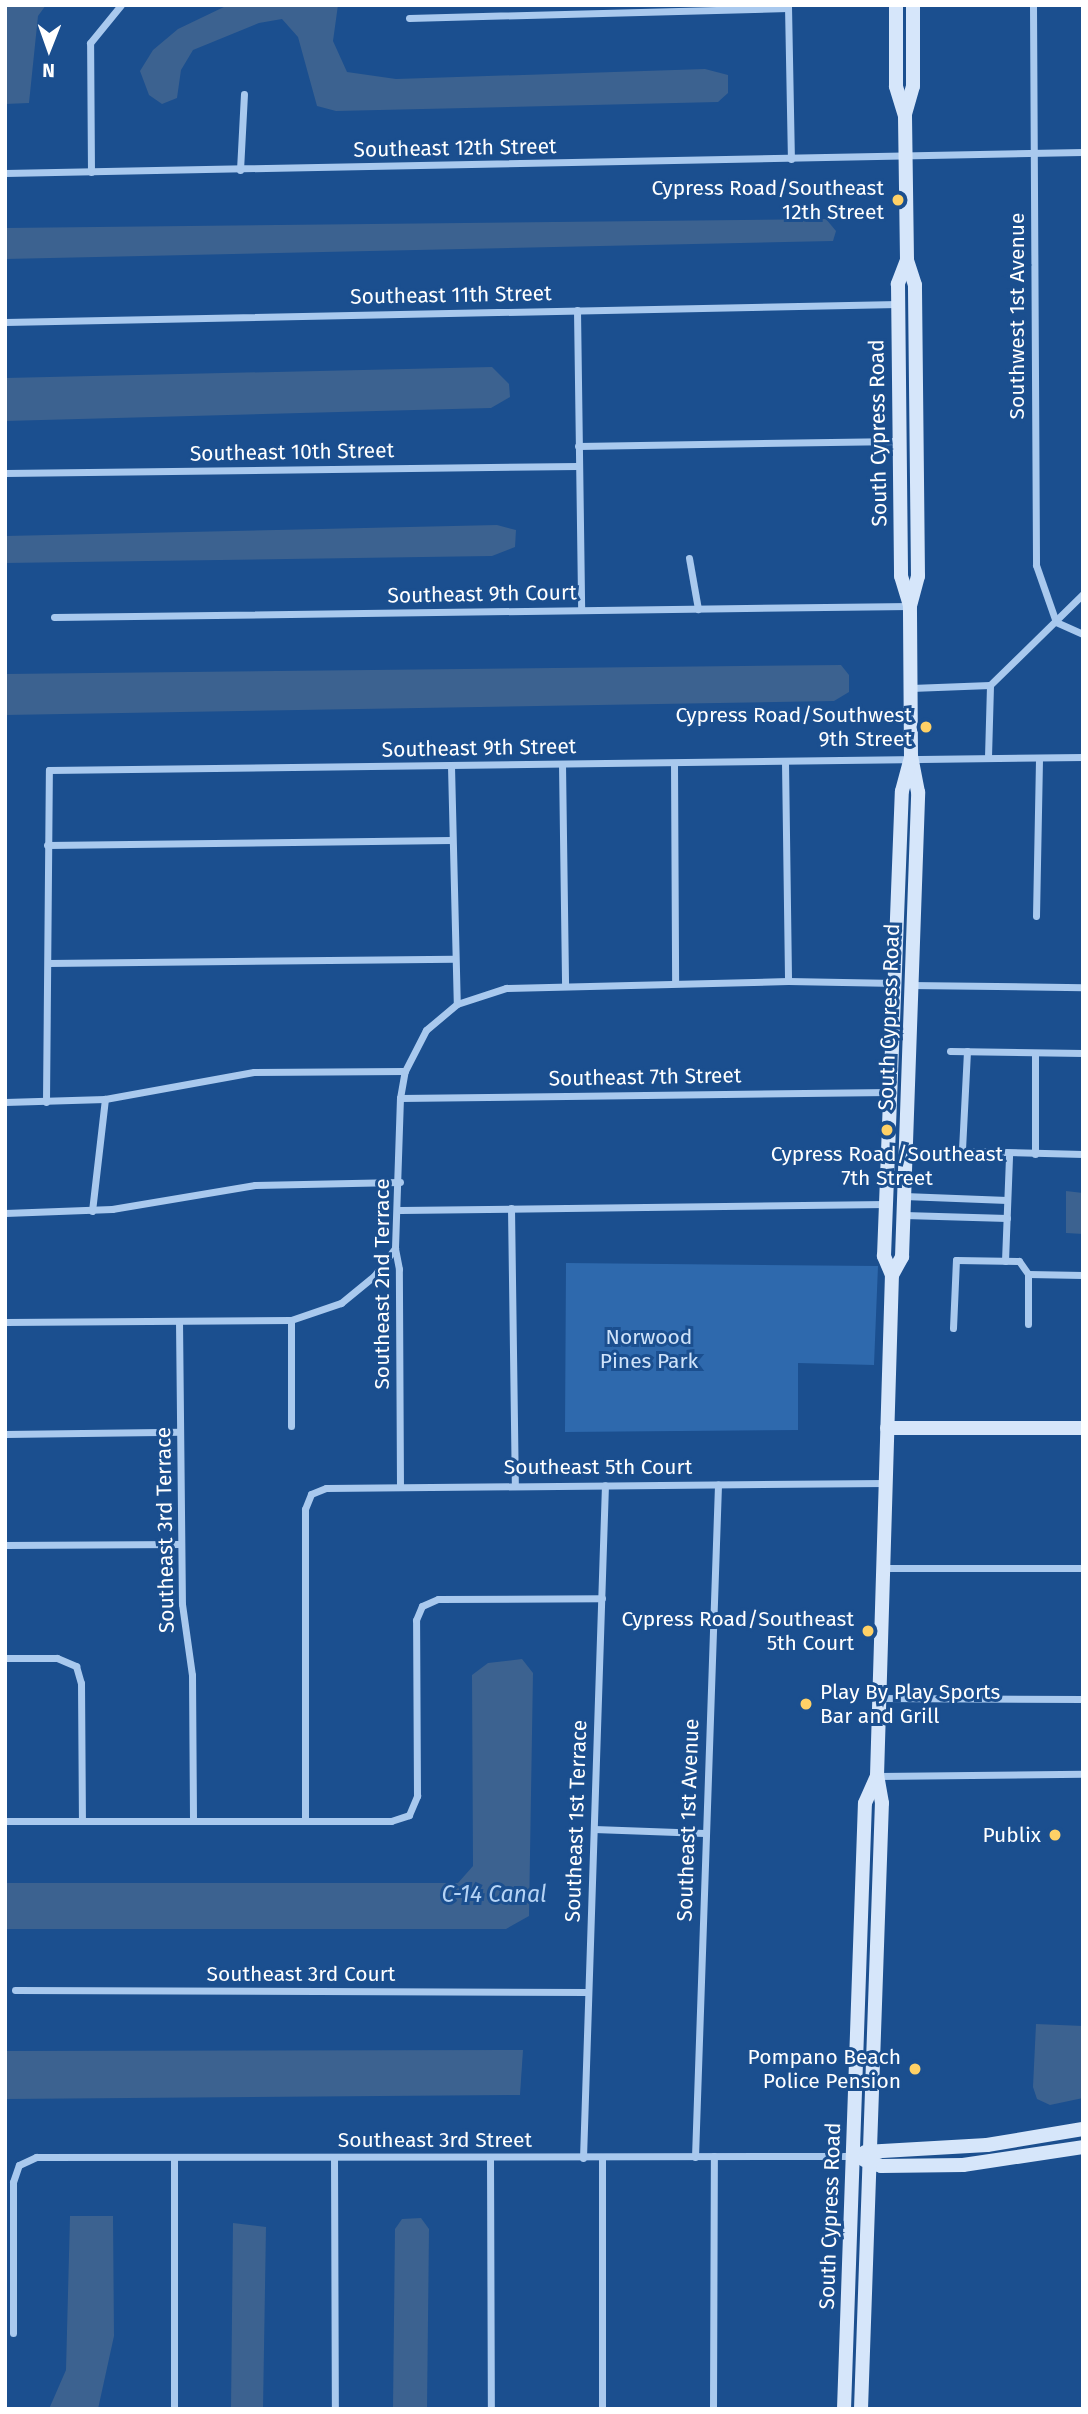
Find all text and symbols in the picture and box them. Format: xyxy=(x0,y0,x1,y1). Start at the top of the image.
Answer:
north arrow xyxy=(14,14,84,84)
text: N xyxy=(42,59,55,82)
street label: Southeast 12th Street xyxy=(353,134,557,162)
place label: Cypress Road/Southeast 12th Street xyxy=(652,175,884,225)
marker: Cypress Road/Southeast 12th Street xyxy=(890,192,906,208)
street label: Southwest 1st Avenue xyxy=(1004,212,1030,420)
street label: Southeast 11th Street xyxy=(350,281,552,309)
street label: South Cypress Road xyxy=(864,339,892,527)
street label: Southeast 10th Street xyxy=(190,438,394,466)
street label: Southeast 9th Court xyxy=(387,580,577,608)
place label: Cypress Road/Southwest 9th Street xyxy=(676,702,912,752)
marker: Cypress Road/Southwest 9th Street xyxy=(918,719,934,735)
street label: Southeast 9th Street xyxy=(381,734,577,762)
street label: South Cypress Road xyxy=(873,923,905,1111)
street label: Southeast 7th Street xyxy=(548,1063,742,1091)
marker: Cypress Road/Southeast 7th Street xyxy=(879,1122,895,1138)
place label: Cypress Road/Southeast 7th Street xyxy=(771,1141,1003,1191)
street label: Southeast 2nd Terrace xyxy=(369,1178,395,1390)
park label: Norwood Pines Park xyxy=(600,1324,698,1374)
street label: Southeast 3rd Terrace xyxy=(151,1427,179,1633)
street label: Southeast 5th Court xyxy=(504,1454,692,1480)
place label: Cypress Road/Southeast 5th Court xyxy=(622,1606,854,1656)
marker: Cypress Road/Southeast 5th Court xyxy=(860,1623,876,1639)
place label: Play By Play Sports Bar and Grill xyxy=(820,1679,1000,1729)
marker: Play By Play Sports Bar and Grill xyxy=(798,1696,814,1712)
street label: Southeast 1st Avenue xyxy=(672,1718,704,1922)
street label: Southeast 1st Terrace xyxy=(560,1719,592,1923)
place label: Publix xyxy=(982,1822,1041,1848)
marker: Publix xyxy=(1047,1827,1063,1843)
water label: C-14 Canal xyxy=(441,1880,547,1908)
street label: Southeast 3rd Court xyxy=(207,1961,395,1987)
place label: Pompano Beach Police Pension xyxy=(748,2044,901,2094)
marker: Pompano Beach Police Pension xyxy=(907,2061,923,2077)
street label: South Cypress Road xyxy=(814,2122,846,2310)
street label: Southeast 3rd Street xyxy=(338,2127,532,2153)

